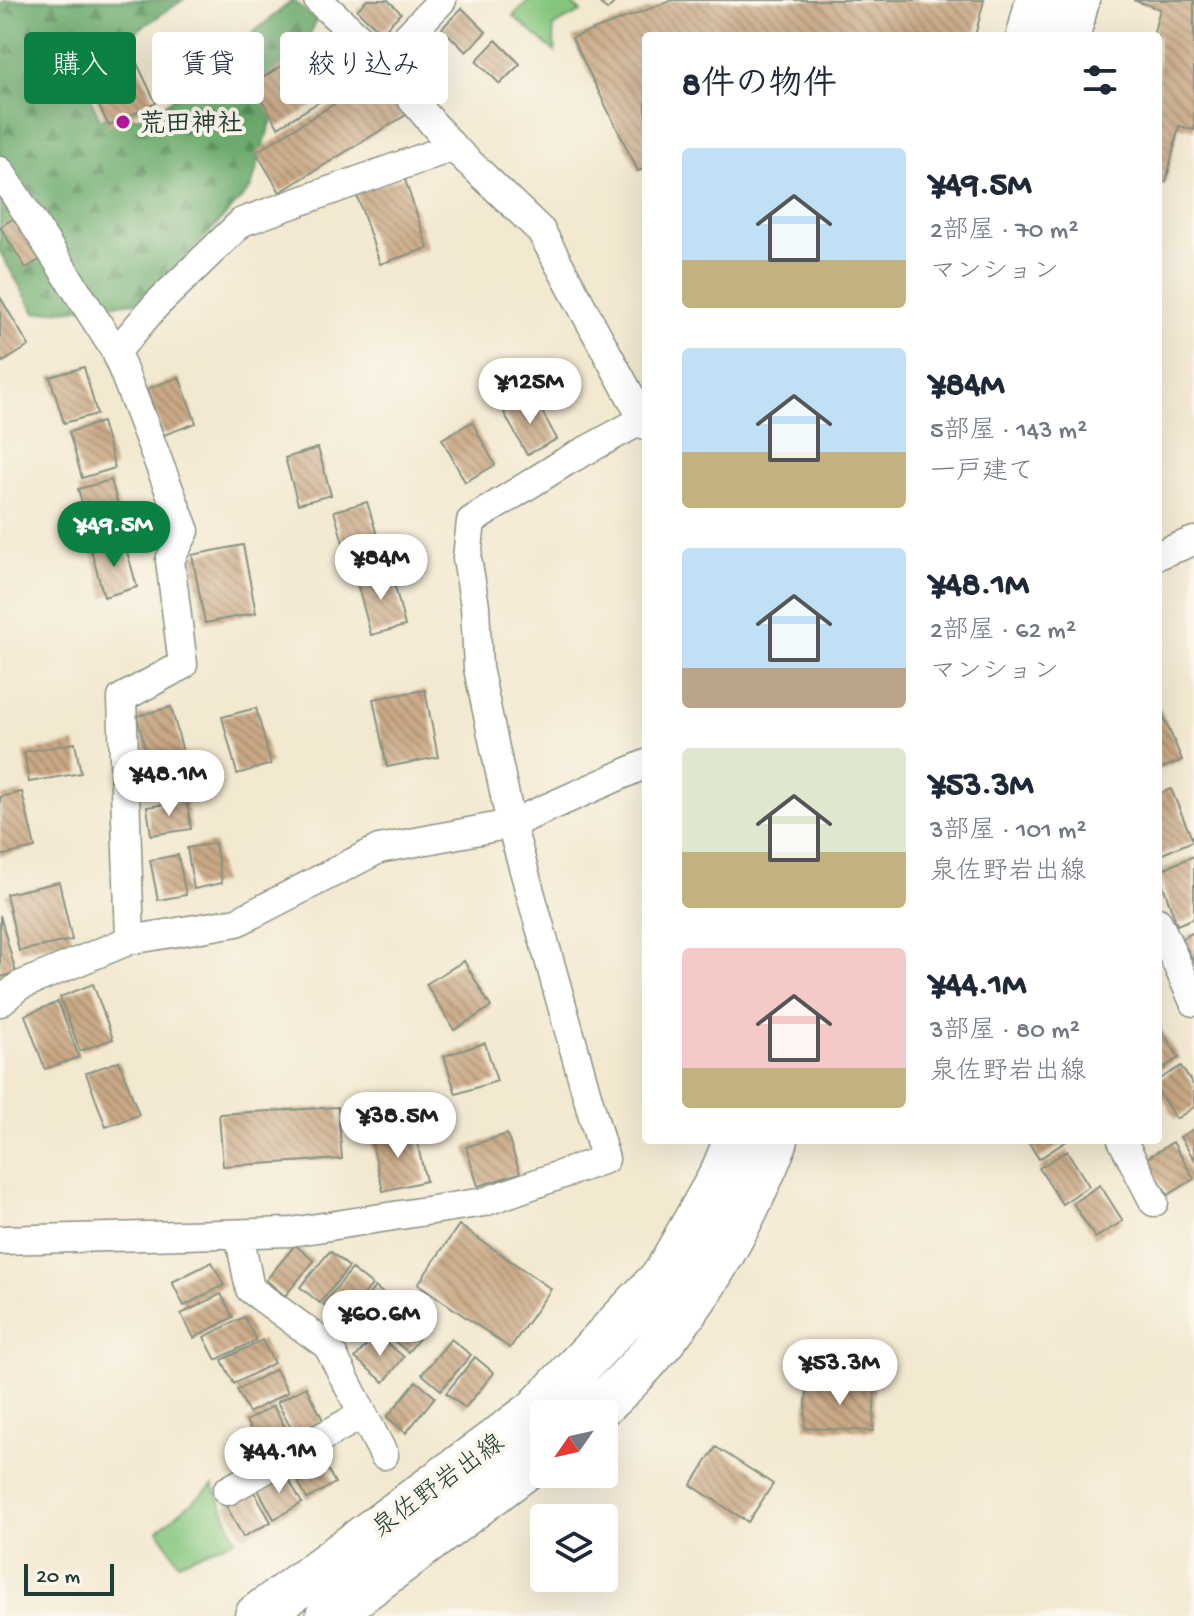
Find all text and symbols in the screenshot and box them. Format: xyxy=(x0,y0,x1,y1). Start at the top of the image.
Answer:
chip: 購入 xyxy=(24,32,136,104)
chip: 賃貸 xyxy=(152,32,264,104)
chip: 絞り込み xyxy=(280,32,448,104)
icon: filters xyxy=(1078,58,1122,102)
text: 8件の物件 xyxy=(682,67,837,107)
place label: 荒田神社 xyxy=(139,109,243,142)
marker: 荒田神社 xyxy=(114,113,132,131)
text: ¥49.5M xyxy=(930,167,1031,207)
icon: home xyxy=(746,180,842,276)
text: 2部屋 · 70 m² xyxy=(930,217,1078,248)
text: マンション xyxy=(930,258,1059,289)
pin: ¥125M xyxy=(474,358,586,426)
text: ¥84M xyxy=(930,367,1004,407)
text: ¥125M xyxy=(496,368,564,399)
icon: home xyxy=(746,380,842,476)
text: 5部屋 · 143 m² xyxy=(930,417,1087,448)
text: 一戸建て xyxy=(930,458,1034,489)
pin: ¥49.5M xyxy=(49,501,179,569)
text: ¥49.5M xyxy=(75,511,153,542)
pin: ¥84M xyxy=(334,534,428,602)
text: ¥84M xyxy=(353,544,409,575)
text: ¥48.1M xyxy=(930,567,1028,607)
icon: home xyxy=(746,580,842,676)
text: 2部屋 · 62 m² xyxy=(930,617,1076,648)
text: マンション xyxy=(930,658,1059,689)
pin: ¥48.1M xyxy=(104,750,234,818)
text: ¥48.1M xyxy=(131,760,207,791)
text: ¥53.3M xyxy=(930,767,1033,807)
icon: home xyxy=(746,780,842,876)
text: 3部屋 · 101 m² xyxy=(930,817,1087,848)
text: 泉佐野岩出線 xyxy=(930,858,1086,889)
text: ¥44.1M xyxy=(930,967,1026,1007)
icon: home xyxy=(746,980,842,1076)
text: 3部屋 · 80 m² xyxy=(930,1017,1080,1048)
text: 泉佐野岩出線 xyxy=(930,1058,1086,1089)
pin: ¥38.5M xyxy=(333,1092,463,1160)
text: ¥38.5M xyxy=(358,1102,438,1133)
pin: ¥60.6M xyxy=(315,1290,445,1358)
text: ¥60.6M xyxy=(340,1300,420,1331)
pin: ¥53.3M xyxy=(775,1339,905,1407)
text: ¥53.3M xyxy=(801,1349,879,1380)
north arrow xyxy=(530,1400,618,1488)
map controls xyxy=(530,1400,618,1592)
pin: ¥44.1M xyxy=(214,1427,344,1495)
street label: 泉佐野岩出線 xyxy=(366,1428,512,1546)
text: ¥44.1M xyxy=(242,1437,316,1468)
button: layers xyxy=(530,1504,618,1592)
scale bar xyxy=(24,1560,114,1596)
text: 20 m xyxy=(36,1565,80,1591)

